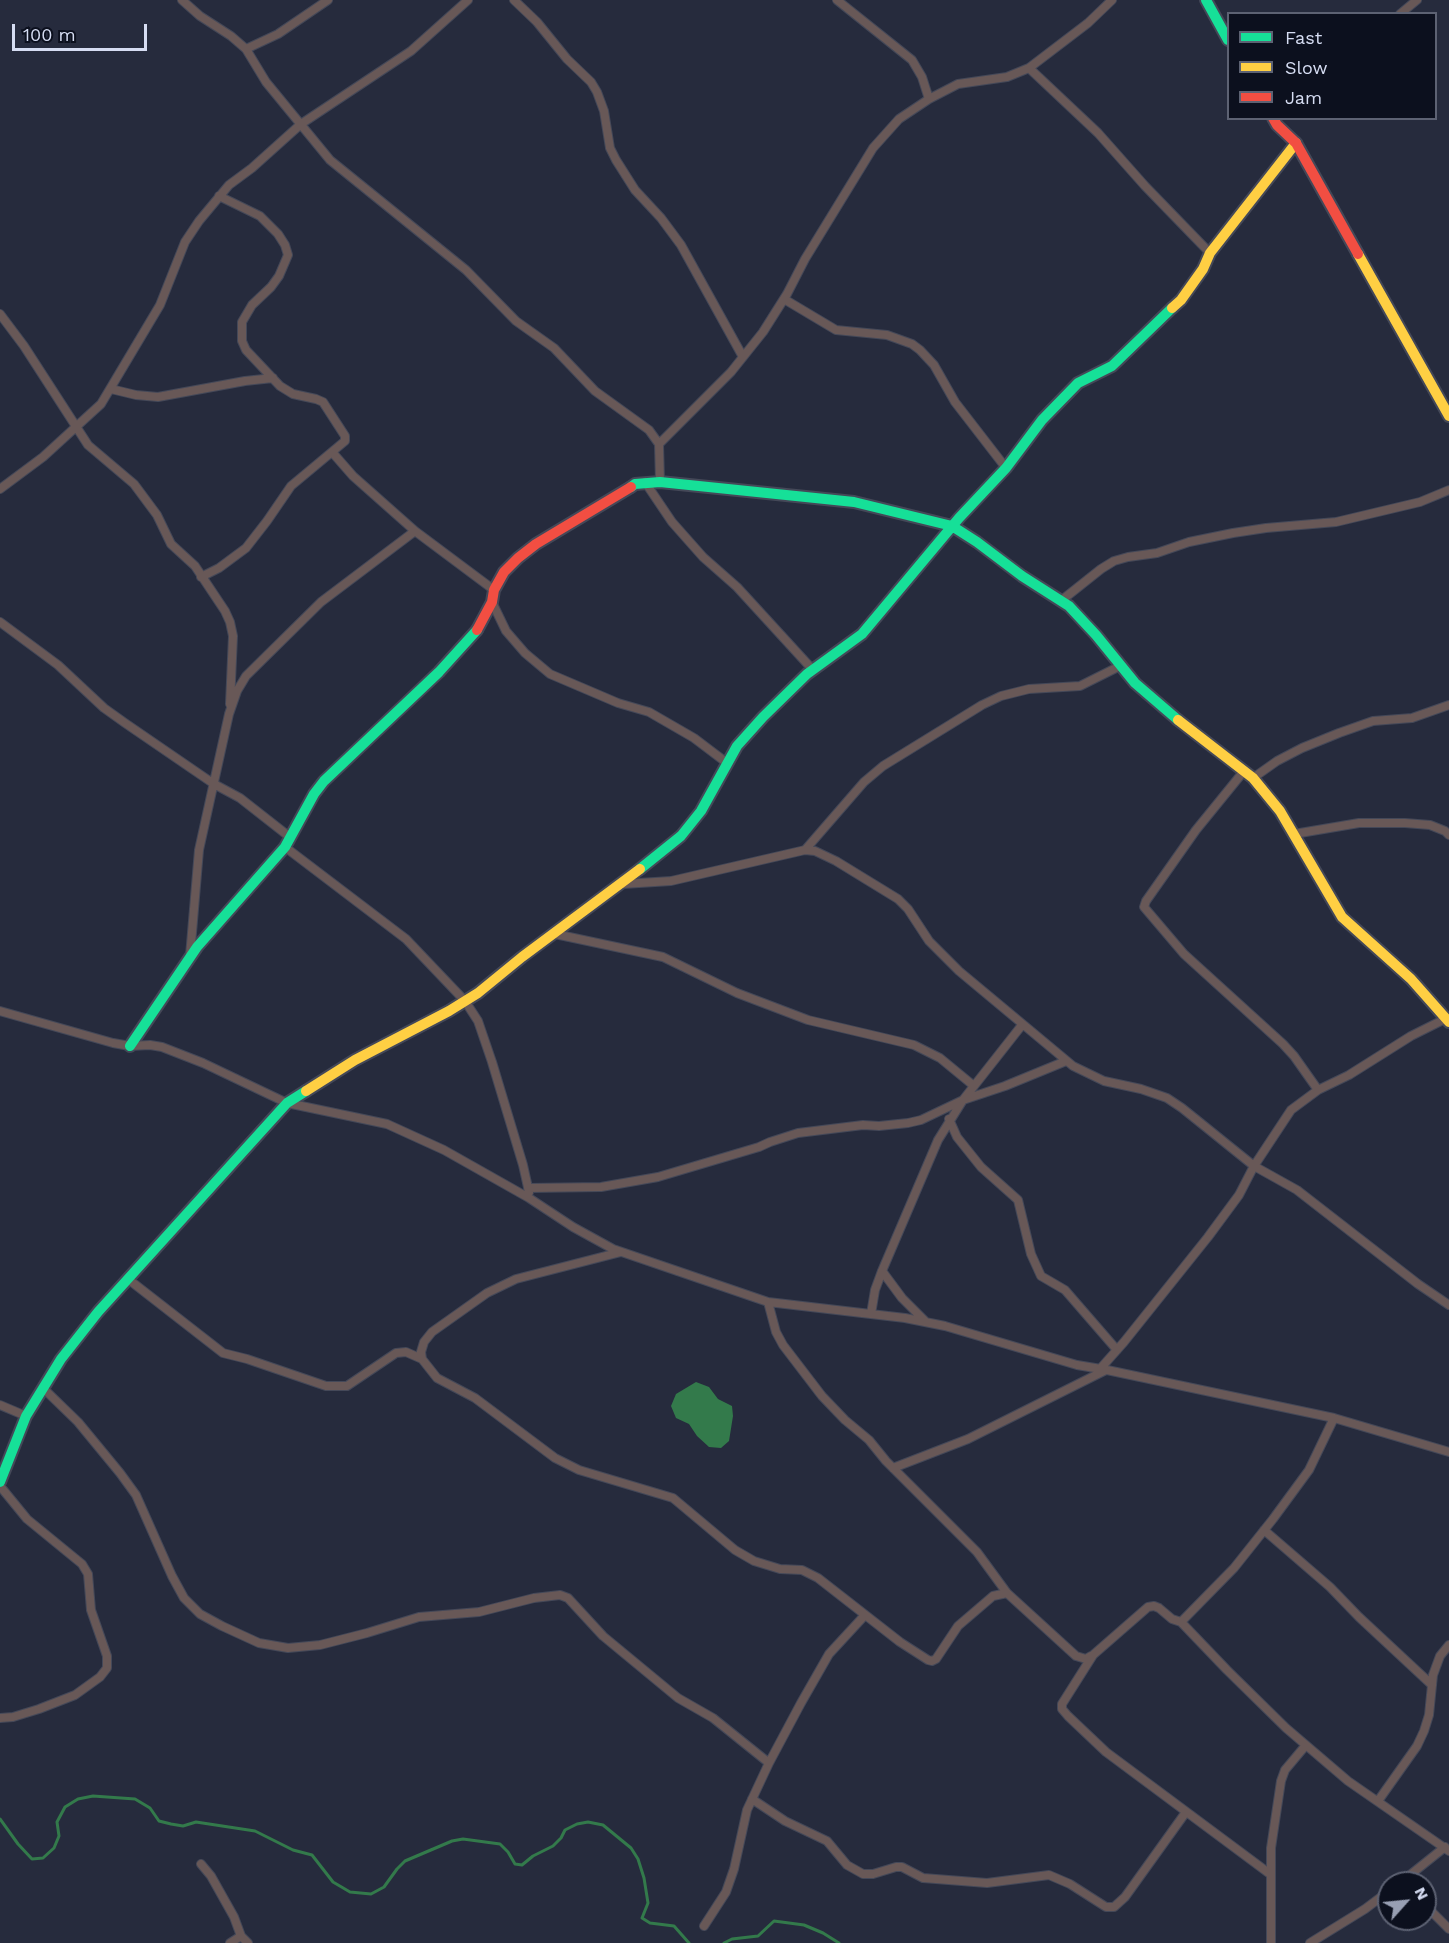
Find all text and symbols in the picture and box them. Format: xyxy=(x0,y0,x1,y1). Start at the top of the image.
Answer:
scale bar xyxy=(15,12,150,50)
legend xyxy=(1227,12,1437,120)
text: 100 m xyxy=(23,24,76,45)
text: Fast xyxy=(1285,27,1322,48)
text: Slow xyxy=(1285,57,1328,78)
text: Jam xyxy=(1285,87,1322,108)
north arrow xyxy=(1377,1871,1437,1931)
text: N xyxy=(1411,1884,1433,1903)

